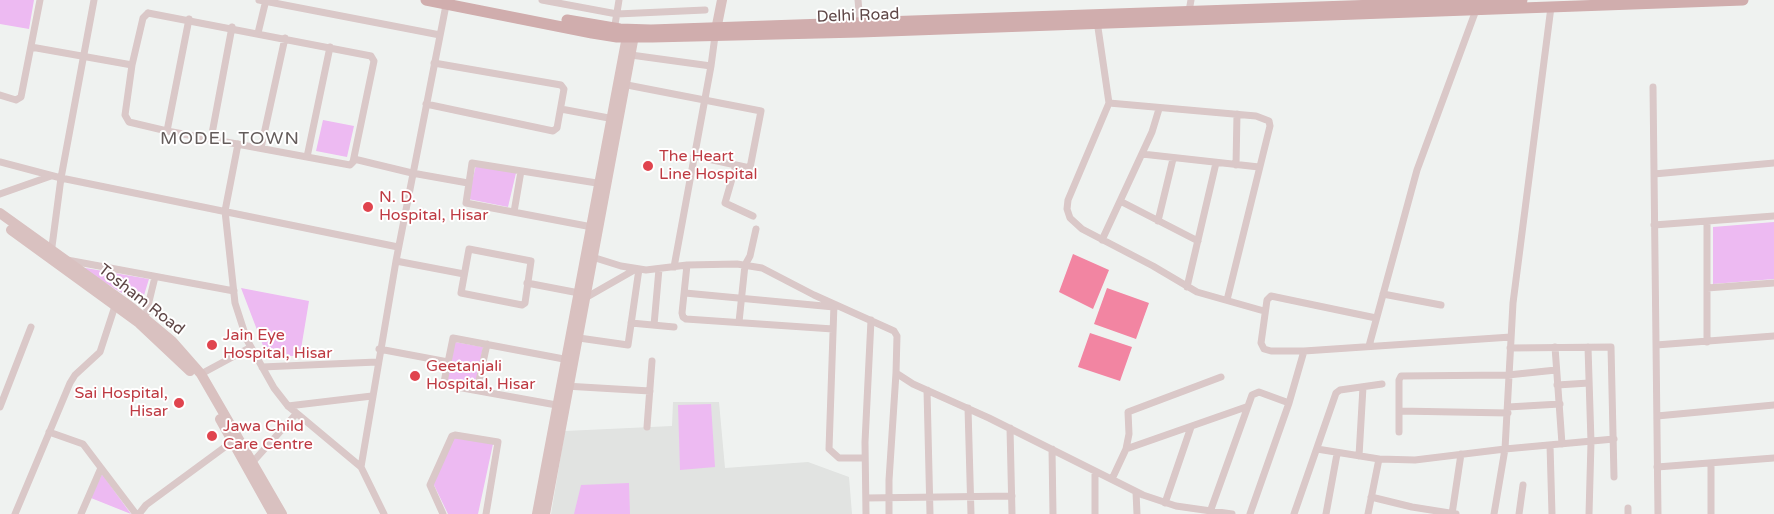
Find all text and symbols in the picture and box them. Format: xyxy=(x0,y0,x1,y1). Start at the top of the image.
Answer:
street label: Delhi Road xyxy=(816,5,900,27)
district label: MODEL TOWN xyxy=(159,128,301,150)
place label: The Heart Line Hospital xyxy=(659,147,758,185)
marker: The Heart Line Hospital xyxy=(641,159,655,173)
place label: N. D. Hospital, Hisar xyxy=(379,188,488,226)
marker: N. D. Hospital, Hisar xyxy=(361,200,375,214)
street label: Tosham Road xyxy=(94,260,188,340)
place label: Jain Eye Hospital, Hisar xyxy=(223,326,332,364)
marker: Jain Eye Hospital, Hisar xyxy=(205,338,219,352)
place label: Geetanjali Hospital, Hisar xyxy=(426,357,535,395)
marker: Geetanjali Hospital, Hisar xyxy=(408,369,422,383)
place label: Sai Hospital, Hisar xyxy=(74,384,168,422)
marker: Sai Hospital, Hisar xyxy=(172,396,186,410)
place label: Jawa Child Care Centre xyxy=(223,417,313,455)
marker: Jawa Child Care Centre xyxy=(205,429,219,443)

